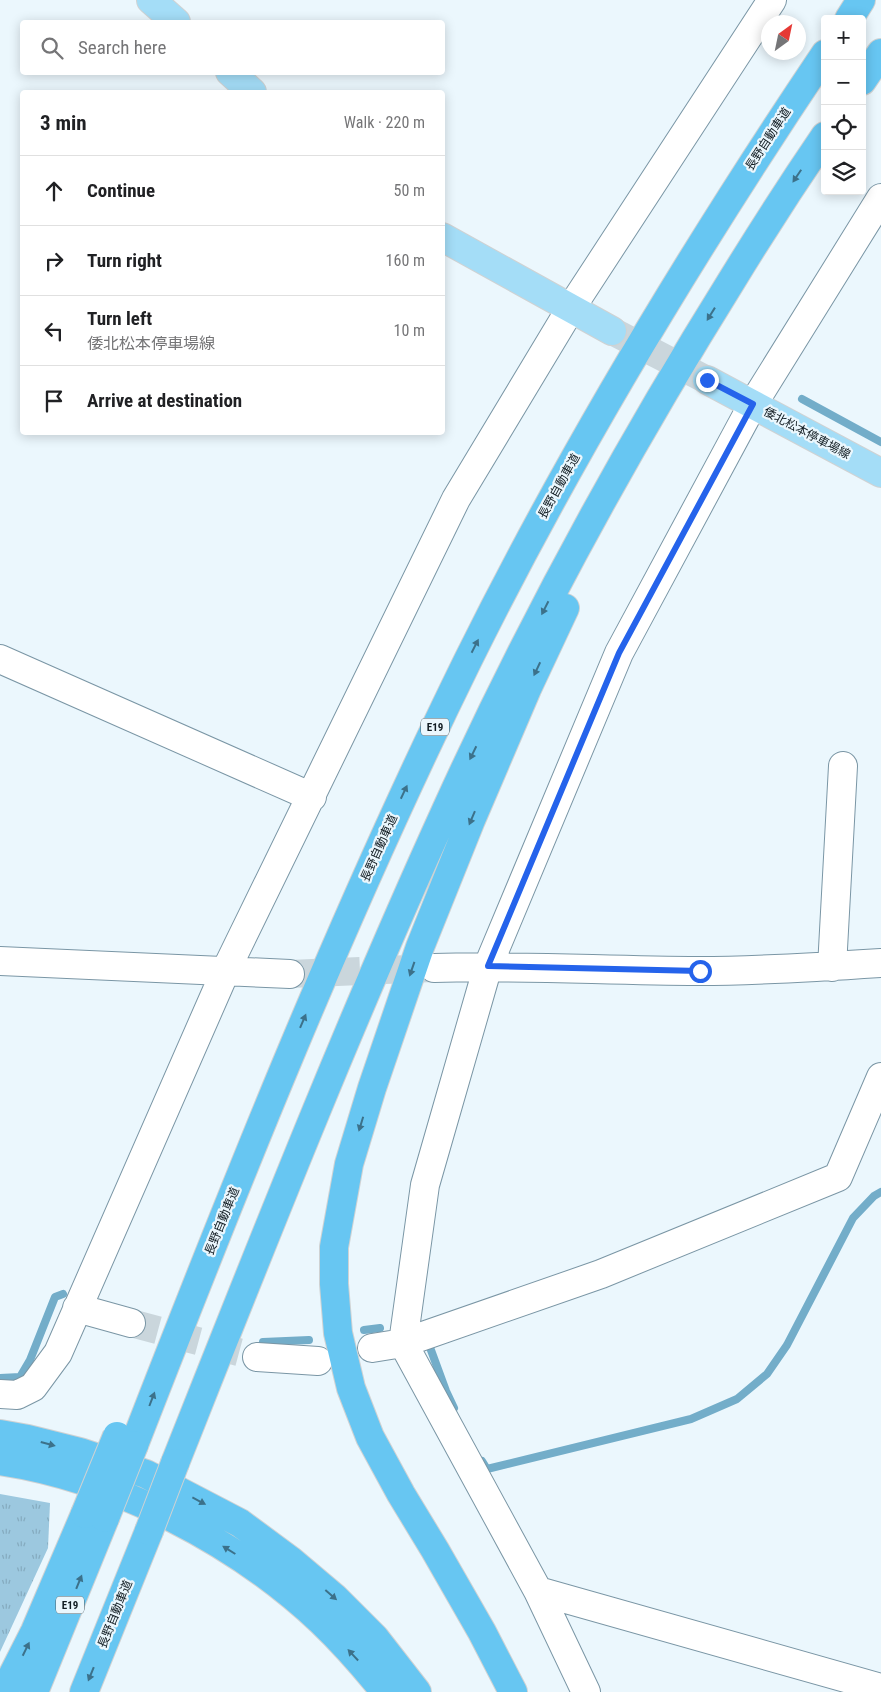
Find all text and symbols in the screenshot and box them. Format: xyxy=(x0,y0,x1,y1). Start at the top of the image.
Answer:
north arrow xyxy=(761,15,806,60)
map controls xyxy=(821,15,866,195)
button: + xyxy=(821,15,866,60)
search box xyxy=(20,20,445,75)
icon: search xyxy=(38,34,66,62)
text: Search here xyxy=(78,36,166,59)
button: − xyxy=(821,60,866,105)
street label: 長野自動車道 xyxy=(743,105,793,173)
button: locate xyxy=(821,105,866,150)
text: 3 min xyxy=(40,111,87,135)
text: Walk · 220 m xyxy=(344,113,425,132)
button: layers xyxy=(821,150,866,195)
one-way arrow xyxy=(792,169,802,183)
icon: ahead xyxy=(40,177,68,205)
text: Continue xyxy=(87,179,155,202)
text: 50 m xyxy=(393,181,425,200)
icon: right xyxy=(40,247,68,275)
text: Turn right xyxy=(87,249,162,272)
text: 160 m xyxy=(386,251,425,270)
text: Turn left xyxy=(87,307,152,330)
one-way arrow xyxy=(706,307,716,320)
icon: left xyxy=(40,317,68,345)
text: 10 m xyxy=(393,321,425,340)
text: 倭北松本停車場線 xyxy=(87,334,215,353)
route end xyxy=(696,369,719,392)
icon: arrive xyxy=(40,387,68,415)
text: Arrive at destination xyxy=(87,389,242,412)
street label: 倭北松本停車場線 xyxy=(761,404,853,462)
street label: 長野自動車道 xyxy=(535,451,583,521)
one-way arrow xyxy=(541,600,549,615)
one-way arrow xyxy=(471,639,479,653)
one-way arrow xyxy=(532,662,540,676)
road number: E19 xyxy=(421,719,449,736)
one-way arrow xyxy=(469,746,477,760)
one-way arrow xyxy=(400,785,408,799)
one-way arrow xyxy=(468,811,476,826)
street label: 長野自動車道 xyxy=(358,812,400,884)
route start xyxy=(689,960,712,983)
one-way arrow xyxy=(408,962,415,977)
one-way arrow xyxy=(300,1014,308,1028)
one-way arrow xyxy=(357,1116,364,1131)
street label: 長野自動車道 xyxy=(202,1185,242,1257)
one-way arrow xyxy=(149,1392,156,1407)
one-way arrow xyxy=(40,1440,55,1448)
one-way arrow xyxy=(192,1497,206,1505)
one-way arrow xyxy=(223,1546,236,1555)
one-way arrow xyxy=(75,1574,83,1589)
street label: 長野自動車道 xyxy=(95,1578,135,1650)
one-way arrow xyxy=(324,1589,336,1601)
road number: E19 xyxy=(56,1596,84,1614)
one-way arrow xyxy=(22,1641,30,1656)
one-way arrow xyxy=(347,1649,359,1661)
one-way arrow xyxy=(87,1667,95,1681)

